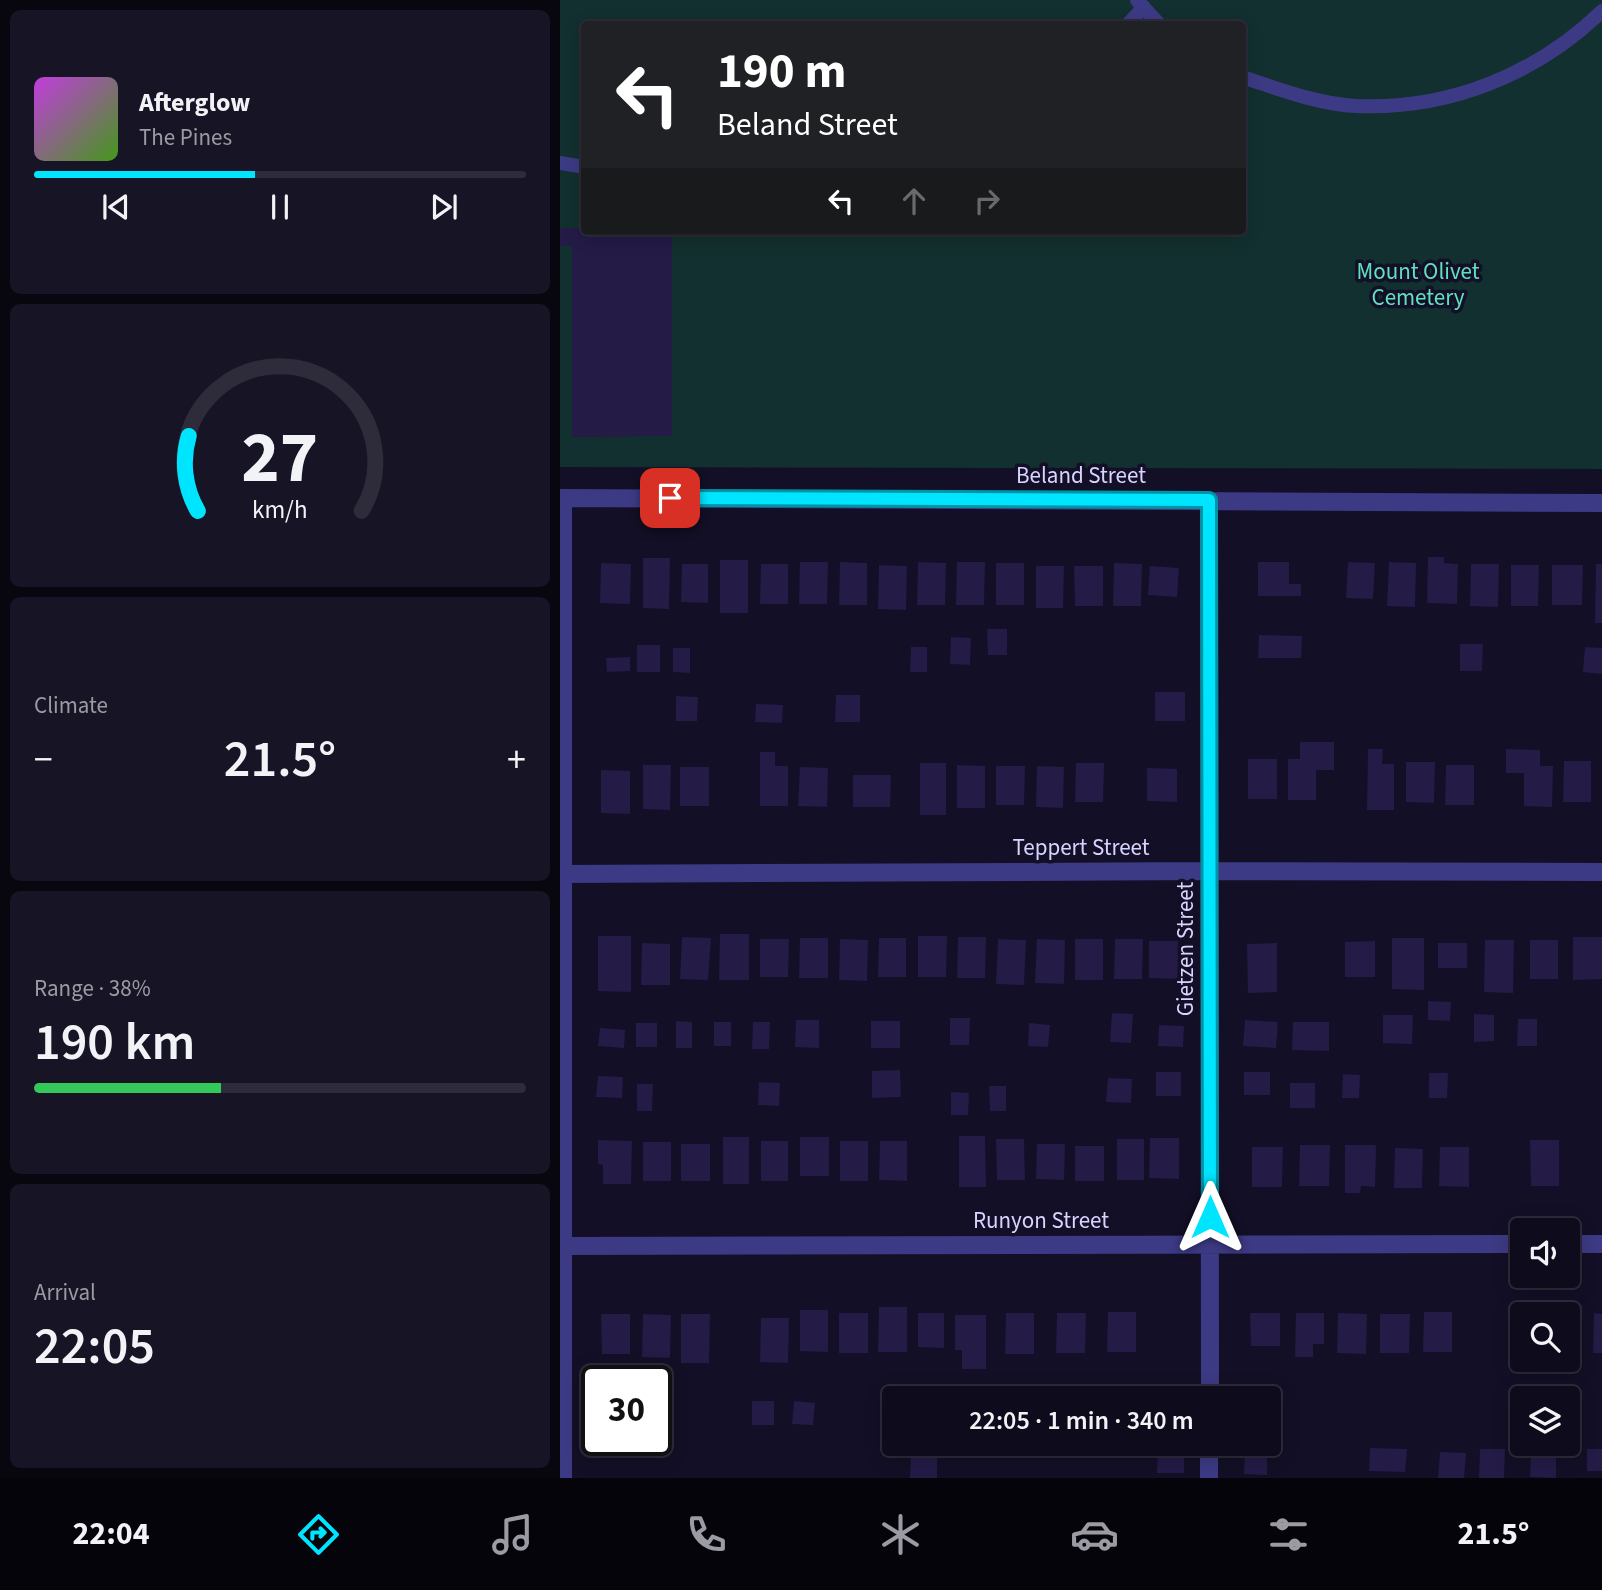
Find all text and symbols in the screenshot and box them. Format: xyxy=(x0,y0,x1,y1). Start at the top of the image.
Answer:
text: 190 m xyxy=(717,37,846,107)
icon: left xyxy=(602,49,693,140)
text: Afterglow xyxy=(139,84,250,121)
text: Beland Street xyxy=(717,102,898,148)
text: The Pines xyxy=(139,121,232,154)
icon: left xyxy=(822,182,860,220)
icon: ahead xyxy=(895,182,933,220)
icon: right xyxy=(968,182,1006,220)
icon: previous xyxy=(97,188,135,226)
icon: pause xyxy=(261,188,299,226)
icon: next xyxy=(425,188,463,226)
park label: Mount Olivet Cemetery xyxy=(1356,255,1480,314)
text: 27 xyxy=(242,407,318,511)
street label: Beland Street xyxy=(1016,459,1146,492)
pin xyxy=(640,468,700,528)
icon: arrive xyxy=(651,479,689,517)
text: km/h xyxy=(252,492,308,528)
text: Climate xyxy=(34,689,108,722)
text: 21.5° xyxy=(224,723,336,797)
text: − xyxy=(34,733,53,787)
text: + xyxy=(507,733,526,787)
street label: Teppert Street xyxy=(1012,831,1150,864)
street label: Gietzen Street xyxy=(1169,881,1202,1016)
text: Range · 38% xyxy=(34,972,151,1005)
text: 190 km xyxy=(34,1006,195,1080)
position arrow xyxy=(1173,1180,1247,1254)
street label: Runyon Street xyxy=(973,1204,1109,1237)
map controls xyxy=(1510,1218,1580,1456)
button: sound xyxy=(1510,1218,1580,1288)
text: Arrival xyxy=(34,1276,96,1309)
button: search xyxy=(1510,1302,1580,1372)
text: 22:05 xyxy=(34,1310,155,1384)
speed limit sign: 30 xyxy=(581,1365,672,1456)
button: layers xyxy=(1510,1386,1580,1456)
text: 22:05 · 1 min · 340 m xyxy=(969,1402,1194,1439)
icon: directions xyxy=(294,1510,343,1559)
icon: music xyxy=(488,1510,537,1559)
icon: phone xyxy=(682,1510,731,1559)
icon: climate xyxy=(876,1510,925,1559)
icon: car xyxy=(1070,1510,1119,1559)
icon: filters xyxy=(1264,1510,1313,1559)
text: 22:04 xyxy=(72,1511,150,1557)
text: 21.5° xyxy=(1458,1511,1529,1557)

